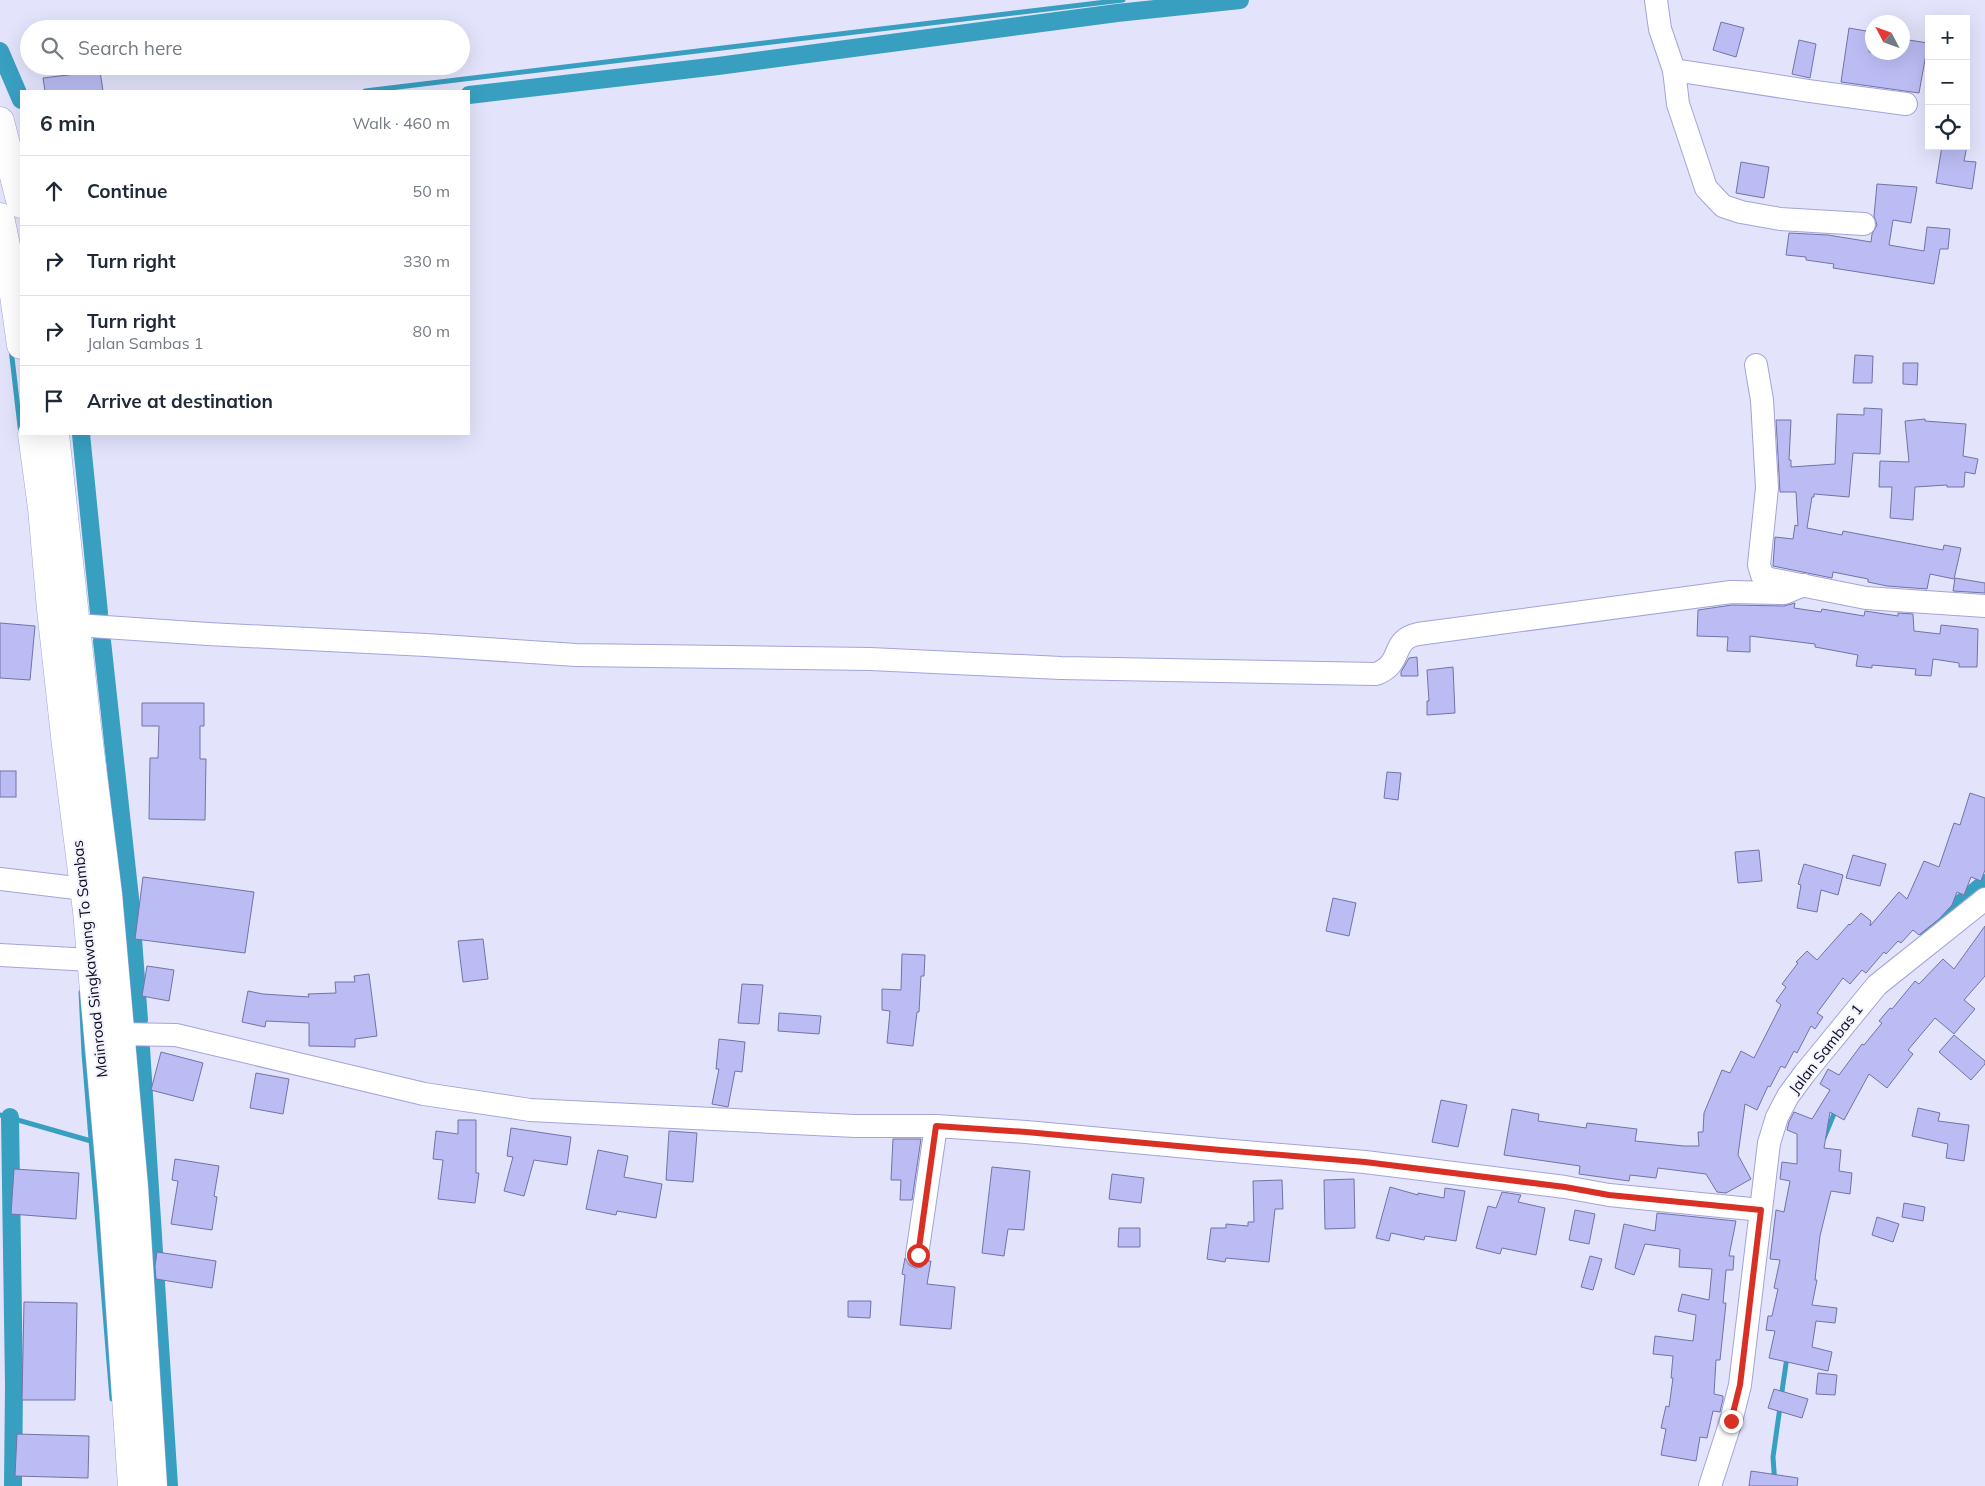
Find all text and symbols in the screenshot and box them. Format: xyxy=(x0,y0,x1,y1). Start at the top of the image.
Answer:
north arrow xyxy=(1865,15,1910,60)
map controls xyxy=(1925,15,1970,150)
button: + xyxy=(1925,15,1970,60)
search box xyxy=(20,20,470,75)
icon: search xyxy=(38,34,66,62)
text: Search here xyxy=(78,36,182,60)
button: − xyxy=(1925,60,1970,105)
button: locate xyxy=(1925,105,1970,150)
text: 6 min xyxy=(40,110,95,136)
text: Walk · 460 m xyxy=(352,113,450,133)
icon: ahead xyxy=(40,177,68,205)
text: Continue xyxy=(87,179,167,203)
text: 50 m xyxy=(413,181,450,201)
icon: right xyxy=(40,247,68,275)
text: Turn right xyxy=(87,249,176,273)
text: 330 m xyxy=(403,251,450,271)
text: Turn right xyxy=(87,309,176,333)
icon: right xyxy=(40,317,68,345)
text: 80 m xyxy=(413,321,450,341)
text: Jalan Sambas 1 xyxy=(87,333,203,353)
icon: arrive xyxy=(40,387,68,415)
text: Arrive at destination xyxy=(87,389,273,413)
street label: Mainroad Singkawang To Sambas xyxy=(68,840,111,1079)
street label: Jalan Sambas 1 xyxy=(1785,1000,1867,1098)
route start xyxy=(907,1244,930,1267)
route end xyxy=(1720,1410,1743,1433)

